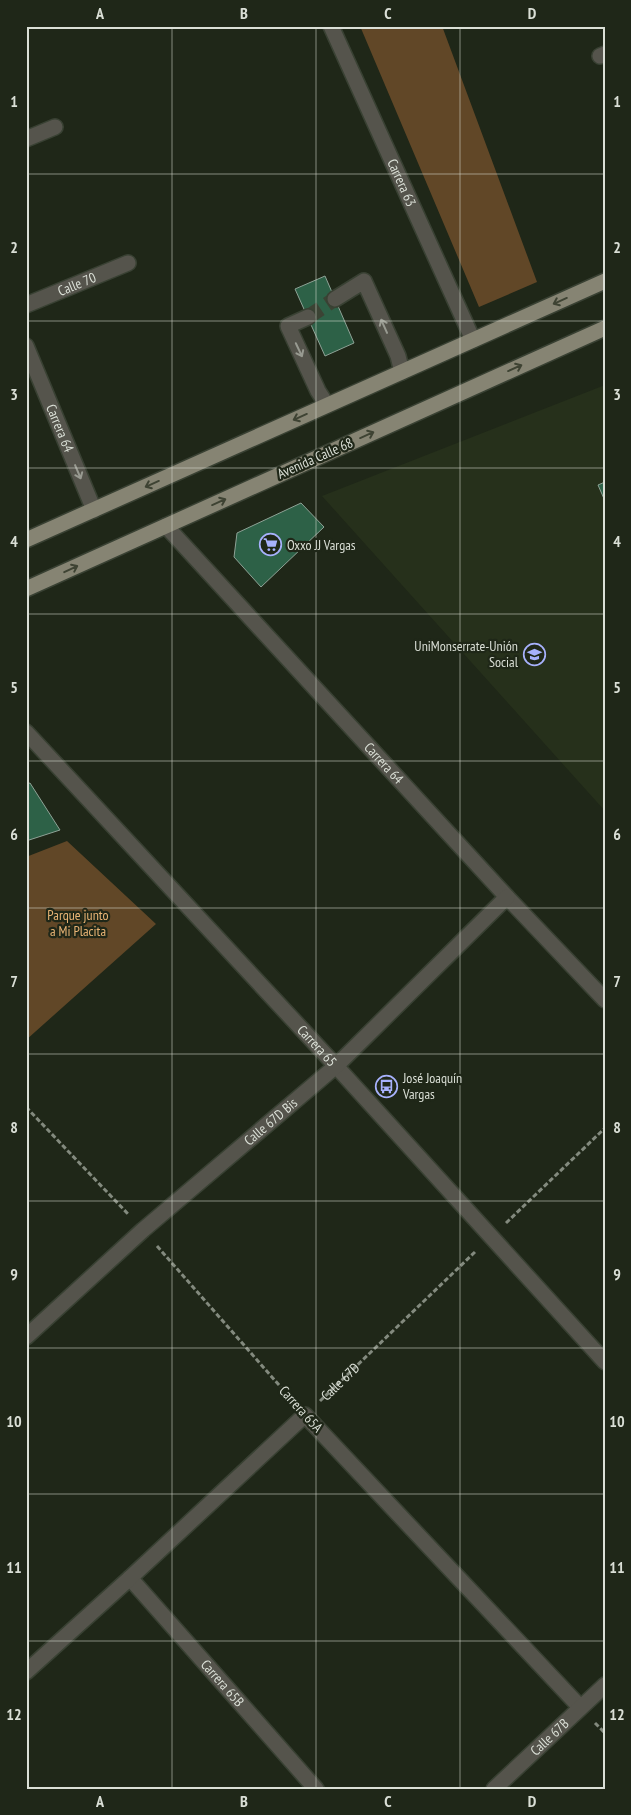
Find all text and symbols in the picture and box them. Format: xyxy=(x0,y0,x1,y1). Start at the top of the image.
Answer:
text: A xyxy=(95,3,105,23)
text: B xyxy=(240,3,248,23)
text: C xyxy=(384,3,392,23)
text: D xyxy=(528,3,537,23)
text: 1 xyxy=(10,91,18,111)
text: 1 xyxy=(613,91,621,111)
street label: Carrera 63 xyxy=(383,156,420,209)
text: 2 xyxy=(10,237,18,257)
text: 2 xyxy=(613,237,621,257)
street label: Calle 70 xyxy=(55,268,99,300)
one-way arrow xyxy=(553,297,568,306)
one-way arrow xyxy=(379,319,389,334)
one-way arrow xyxy=(295,342,304,357)
one-way arrow xyxy=(507,363,522,373)
text: 3 xyxy=(10,384,18,404)
text: 3 xyxy=(613,384,621,404)
street label: Carrera 64 xyxy=(42,401,78,456)
one-way arrow xyxy=(293,413,308,423)
one-way arrow xyxy=(359,430,374,439)
street label: Avenida Calle 68 xyxy=(274,433,356,483)
one-way arrow xyxy=(74,464,84,479)
one-way arrow xyxy=(145,479,160,489)
one-way arrow xyxy=(211,496,226,506)
text: 4 xyxy=(10,531,18,551)
text: 4 xyxy=(613,531,621,551)
supermarket icon: Oxxo JJ Vargas xyxy=(259,533,283,557)
place label: Oxxo JJ Vargas xyxy=(287,536,356,554)
one-way arrow xyxy=(63,564,78,573)
place label: UniMonserrate-Unión Social xyxy=(414,637,519,671)
school or university icon: UniMonserrate-Unión Social xyxy=(522,642,546,666)
text: 5 xyxy=(10,677,18,697)
text: 5 xyxy=(613,677,621,697)
street label: Carrera 64 xyxy=(360,738,408,788)
text: 6 xyxy=(10,824,18,844)
text: 6 xyxy=(613,824,621,844)
park label: Parque junto a Mi Placita xyxy=(47,906,109,940)
text: 7 xyxy=(10,971,18,991)
text: 7 xyxy=(613,971,621,991)
street label: Carrera 65 xyxy=(293,1021,341,1070)
place label: José Joaquín Vargas xyxy=(402,1069,462,1103)
bus stop icon: José Joaquín Vargas xyxy=(375,1074,399,1098)
street label: Calle 67D Bis xyxy=(240,1094,301,1149)
text: 8 xyxy=(10,1117,18,1137)
text: 8 xyxy=(613,1117,621,1137)
text: 9 xyxy=(10,1264,18,1284)
text: 9 xyxy=(613,1264,621,1284)
street label: Calle 67D xyxy=(317,1359,363,1404)
street label: Carrera 65A xyxy=(275,1382,327,1436)
text: 10 xyxy=(6,1411,22,1431)
text: 10 xyxy=(609,1411,625,1431)
text: 11 xyxy=(6,1557,22,1577)
text: 11 xyxy=(609,1557,625,1577)
street label: Carrera 65B xyxy=(197,1656,248,1710)
text: 12 xyxy=(6,1704,22,1724)
text: 12 xyxy=(609,1704,625,1724)
street label: Calle 67B xyxy=(526,1715,573,1759)
text: A xyxy=(95,1791,105,1811)
text: B xyxy=(240,1791,248,1811)
text: C xyxy=(384,1791,392,1811)
text: D xyxy=(528,1791,537,1811)

